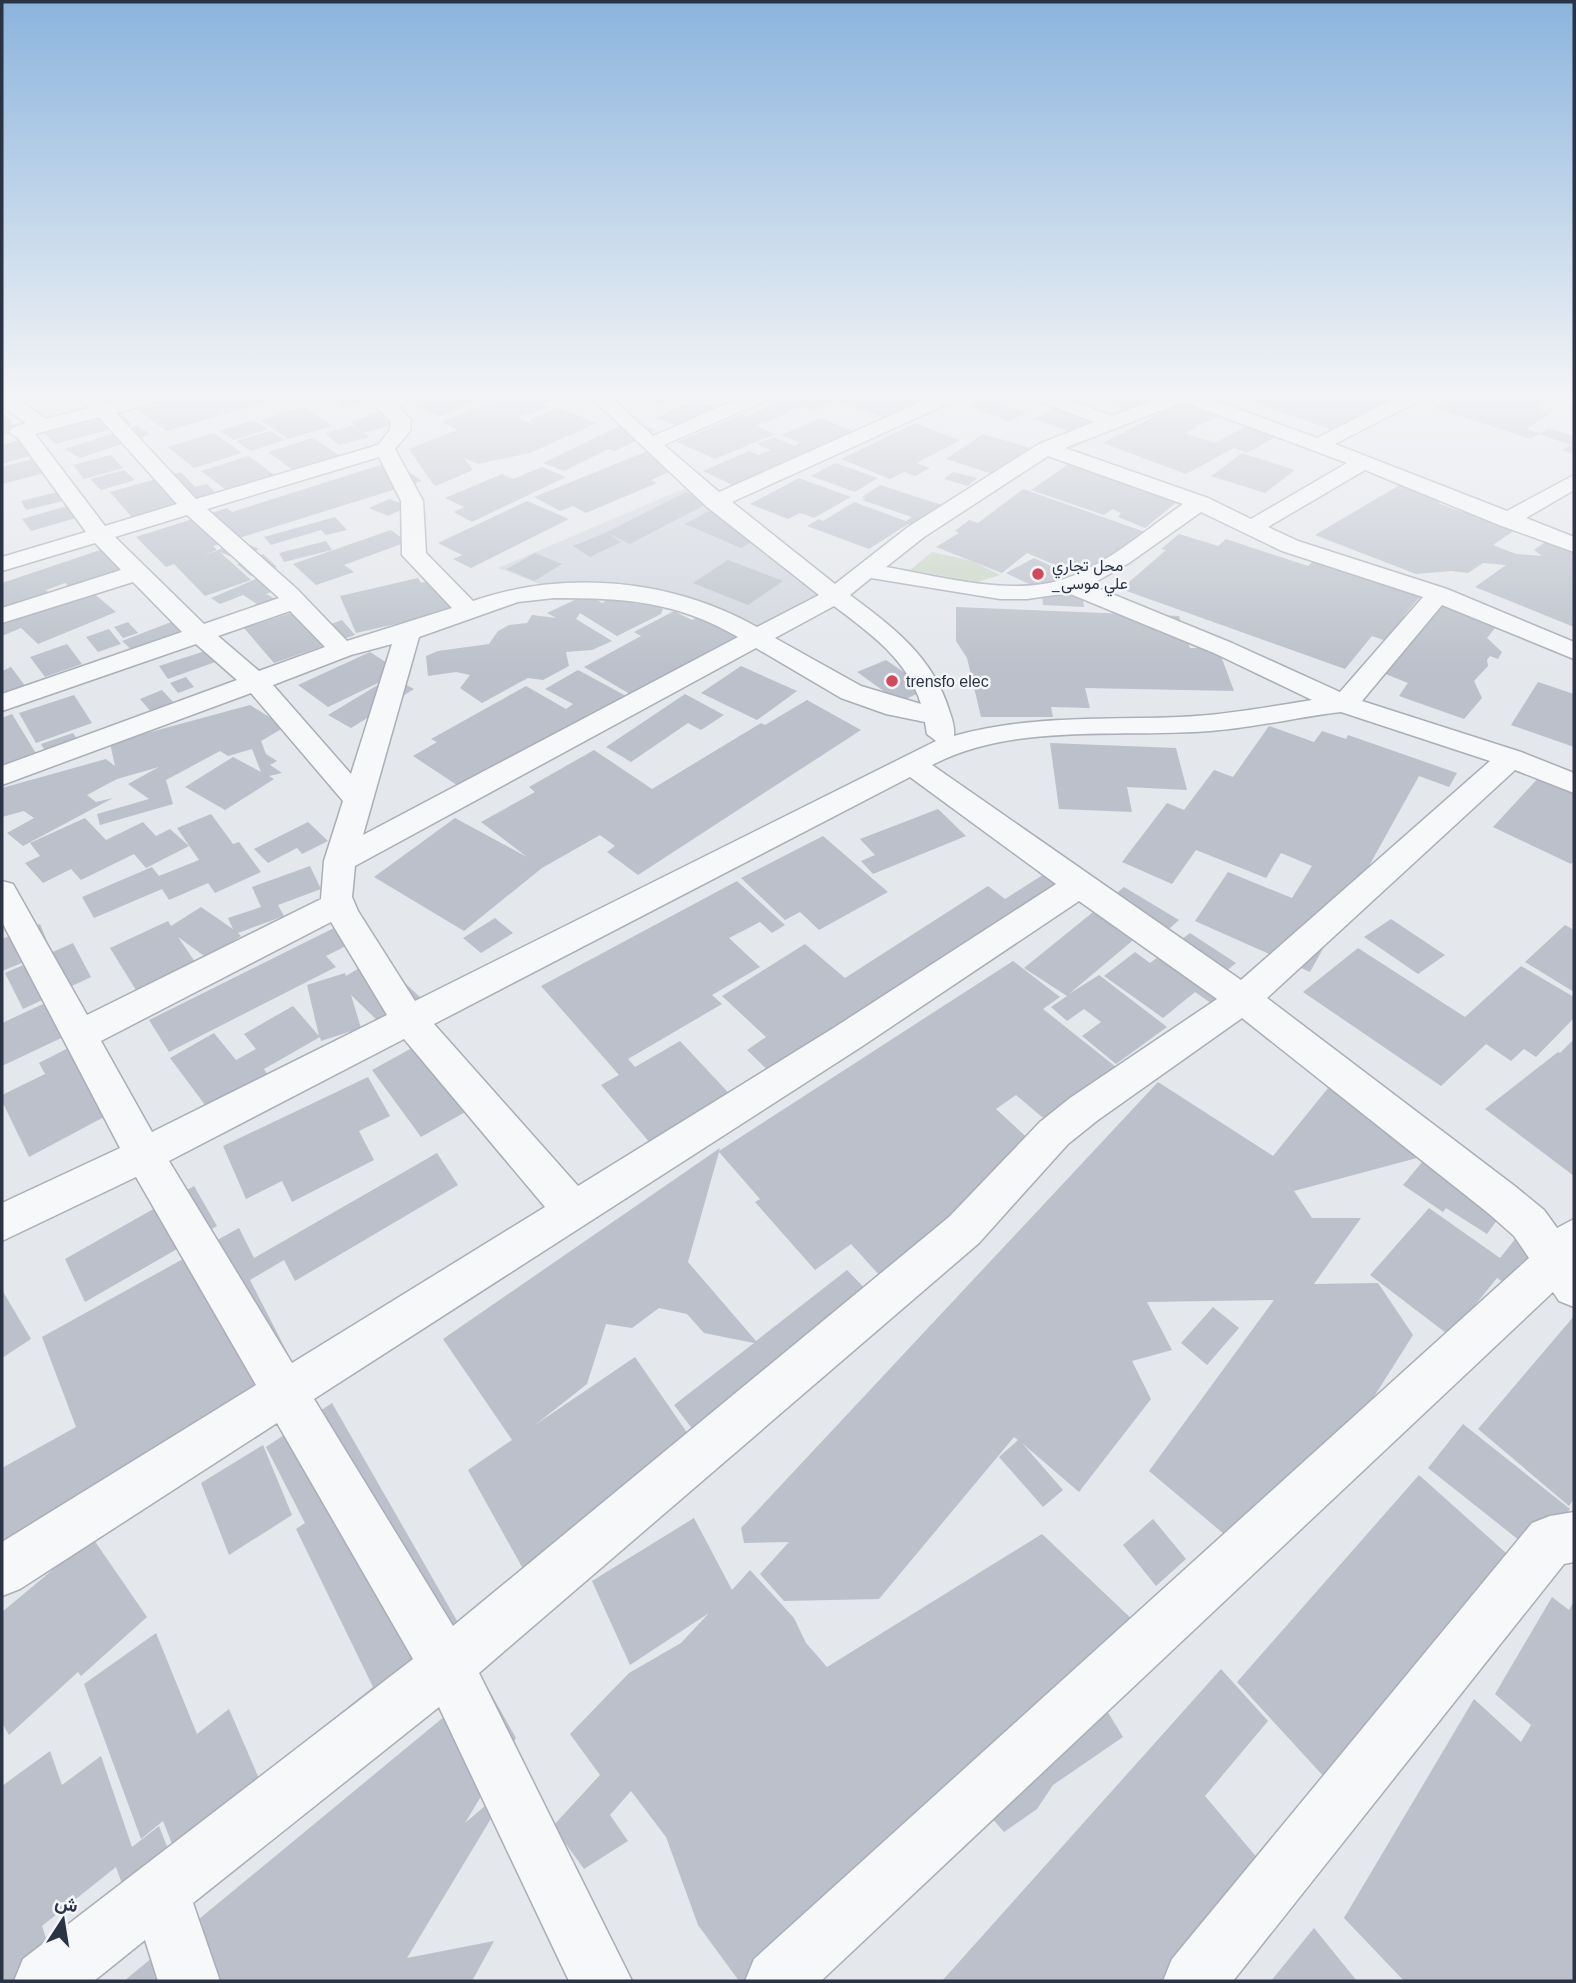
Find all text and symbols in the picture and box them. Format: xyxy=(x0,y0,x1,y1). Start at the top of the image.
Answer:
place label: محل تجاري _علي موسى xyxy=(1051,557,1128,597)
marker: محل تجاري _علي موسى xyxy=(1030,566,1046,582)
marker: trensfo elec xyxy=(884,673,900,689)
place label: trensfo elec xyxy=(906,673,989,690)
north arrow xyxy=(28,1885,98,1955)
text: ش xyxy=(53,1891,80,1918)

